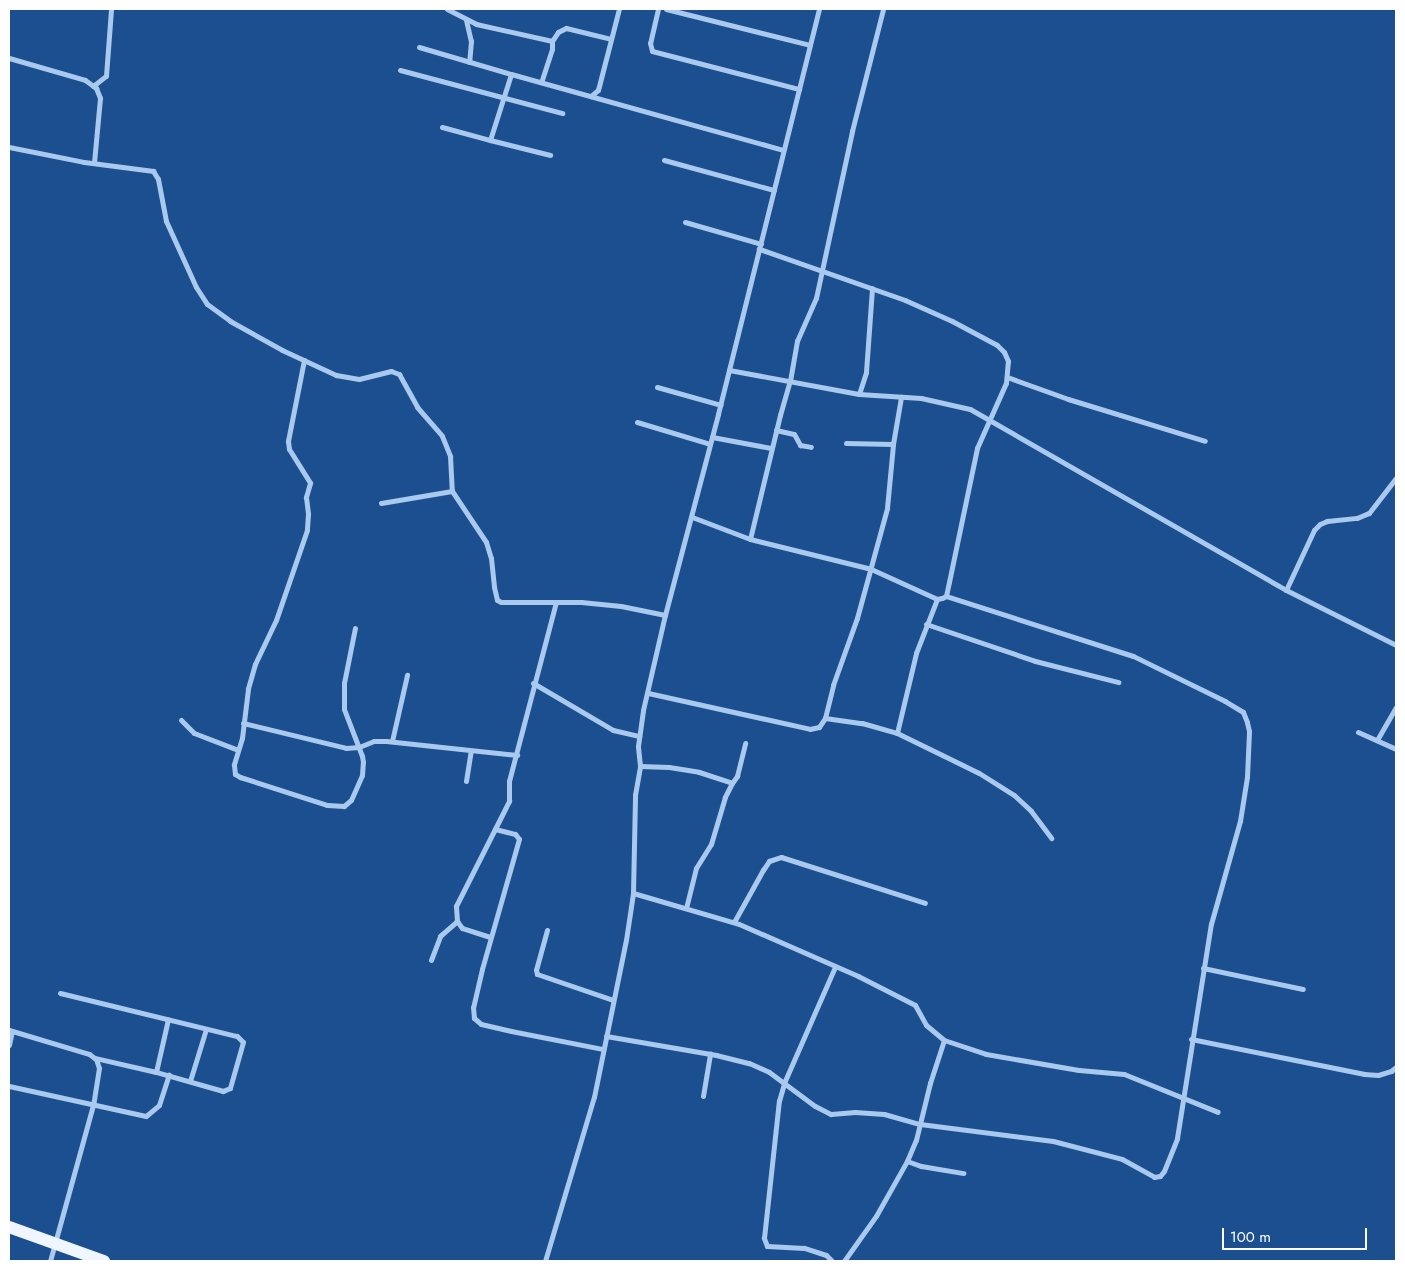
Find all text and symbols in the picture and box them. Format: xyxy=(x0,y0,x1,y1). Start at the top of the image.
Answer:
scale bar xyxy=(1225,1218,1370,1250)
text: 100 m xyxy=(1230,1226,1271,1248)

